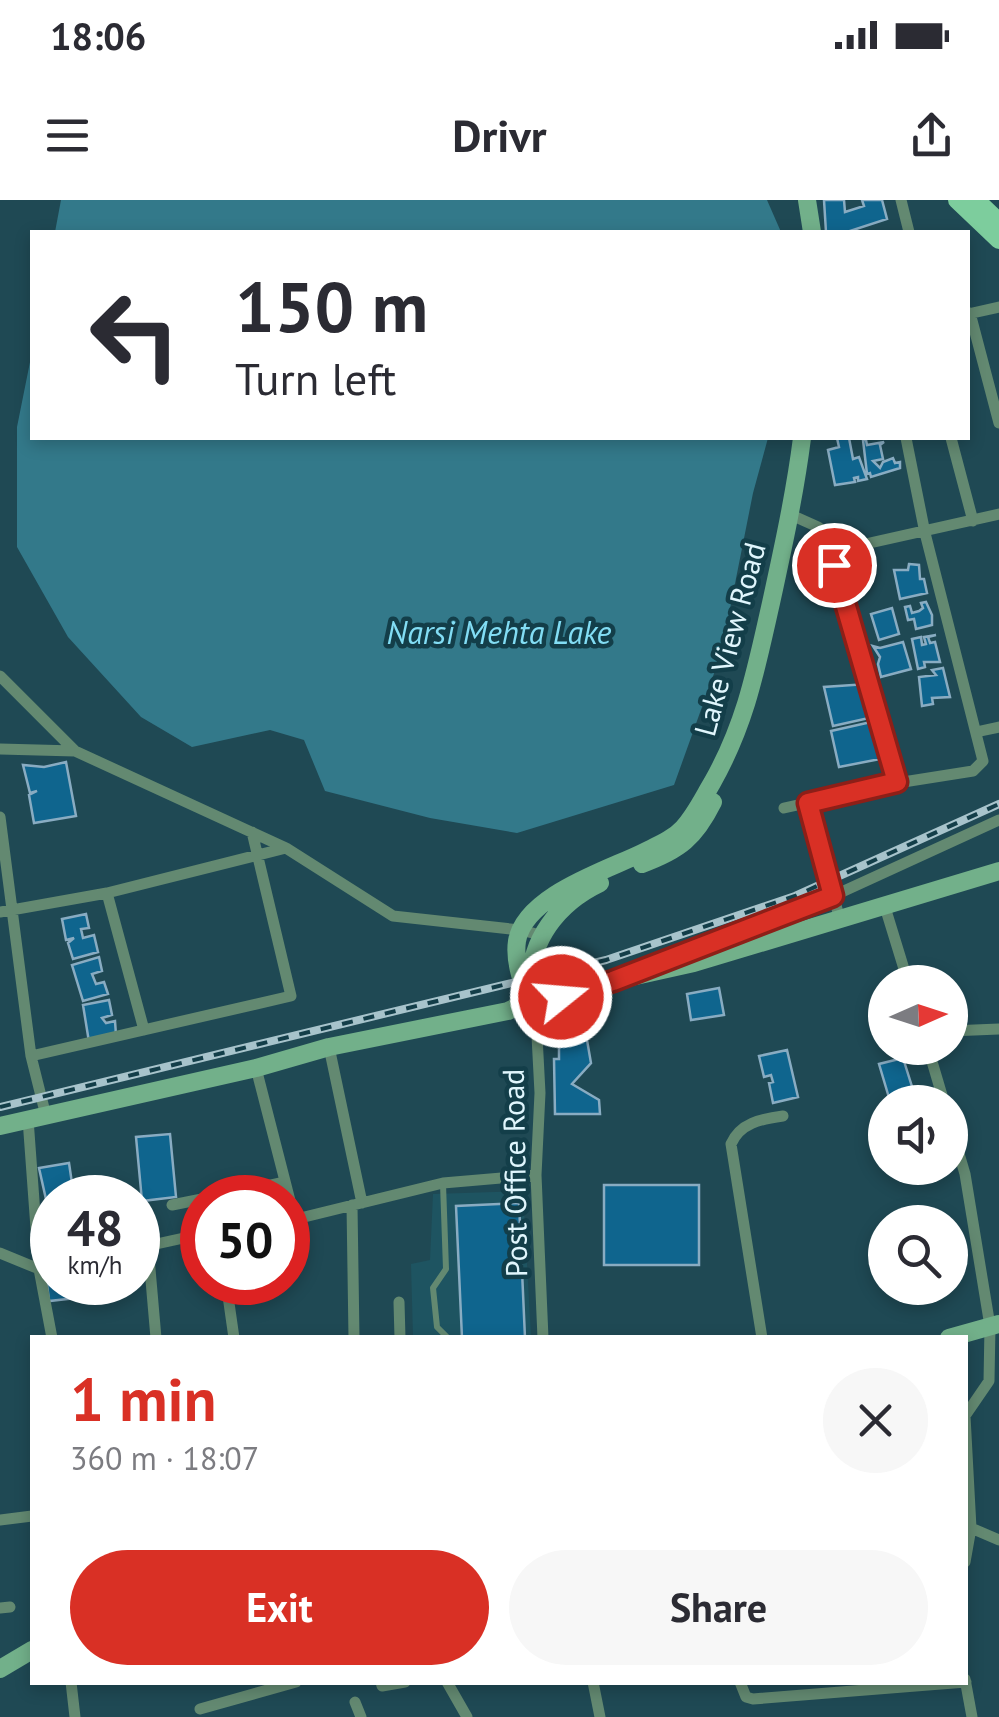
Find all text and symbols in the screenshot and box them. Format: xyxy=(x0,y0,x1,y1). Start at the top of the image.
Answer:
text: 18:06 xyxy=(50,11,146,60)
text: Drivr xyxy=(452,106,547,164)
icon: menu xyxy=(40,108,95,163)
icon: share xyxy=(904,108,959,163)
text: 150 m xyxy=(235,261,428,351)
icon: left xyxy=(70,270,200,400)
text: Turn left xyxy=(235,349,396,407)
pin xyxy=(792,523,877,608)
street label: Lake View Road xyxy=(684,538,774,740)
icon: arrive xyxy=(807,538,862,593)
water label: Narsi Mehta Lake xyxy=(387,611,612,653)
position arrow xyxy=(509,945,613,1049)
north arrow xyxy=(868,965,968,1065)
map controls xyxy=(868,965,968,1305)
street label: Post Office Road xyxy=(493,1068,535,1278)
button: sound xyxy=(868,1085,968,1185)
speed limit sign: 50 xyxy=(180,1175,310,1305)
text: 48 xyxy=(67,1195,123,1260)
button: search xyxy=(868,1205,968,1305)
text: km/h xyxy=(68,1249,122,1281)
text: 1 min xyxy=(70,1360,216,1438)
button: close xyxy=(823,1368,928,1473)
text: 360 m · 18:07 xyxy=(70,1437,259,1479)
button: Exit xyxy=(70,1550,489,1665)
button: Share xyxy=(509,1550,928,1665)

